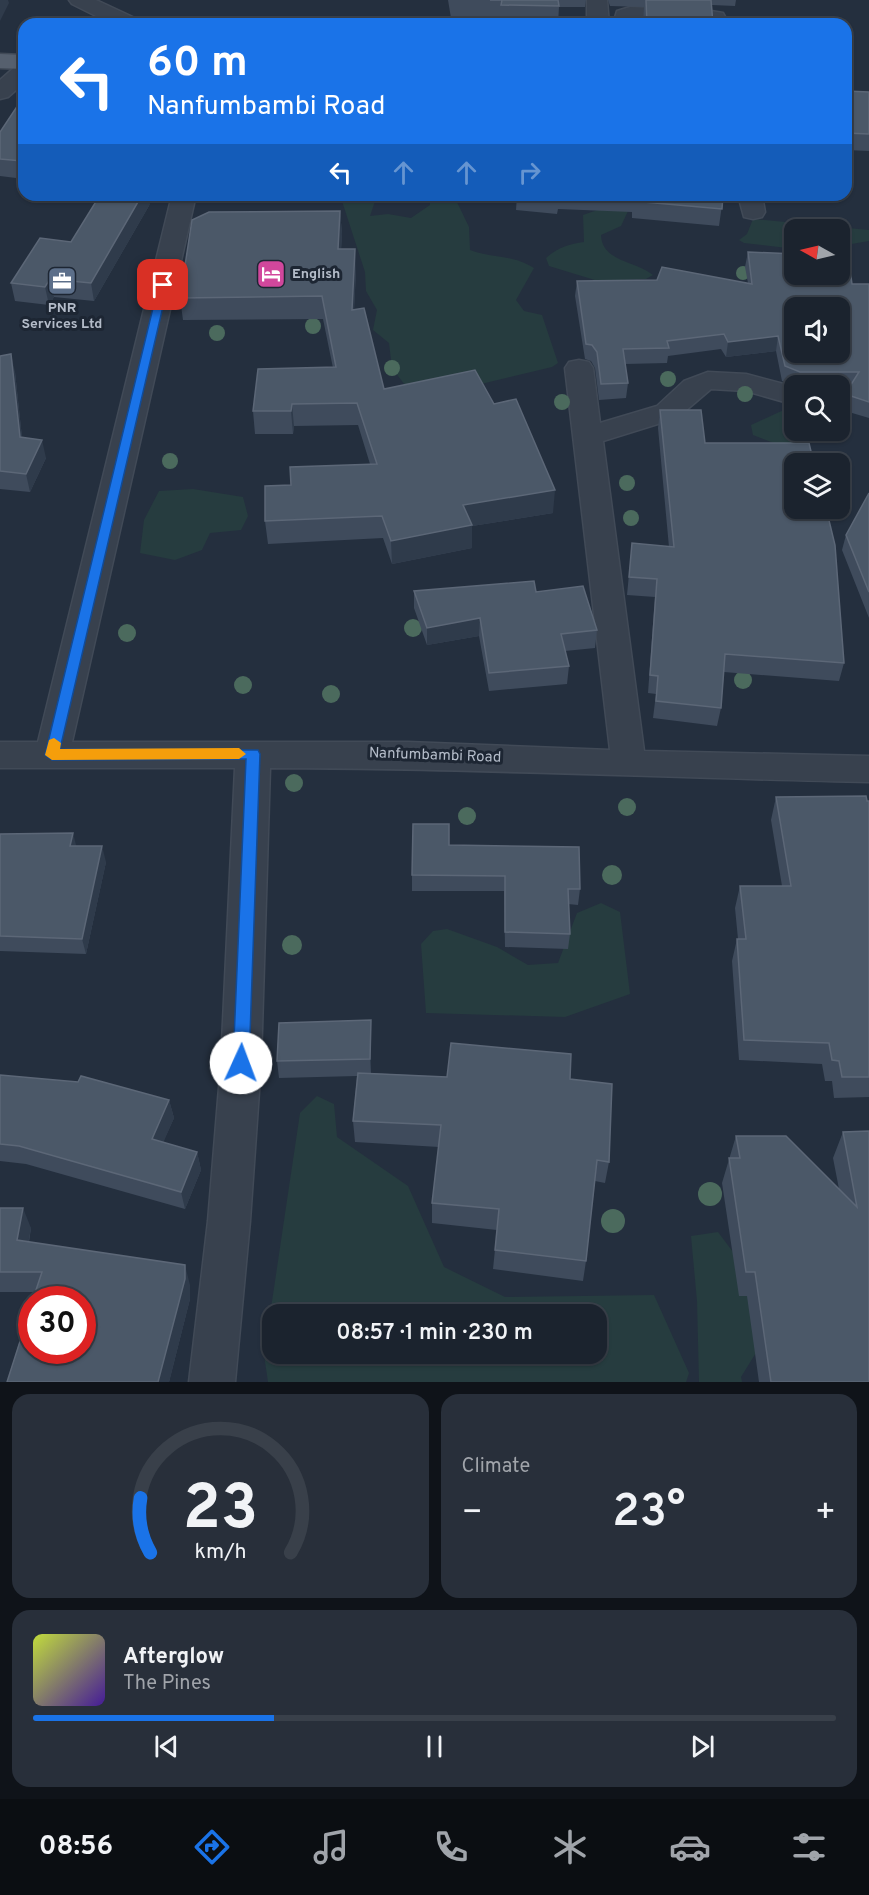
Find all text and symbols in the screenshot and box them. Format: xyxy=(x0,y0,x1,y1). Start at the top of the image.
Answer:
text: 60 m xyxy=(147,38,248,91)
icon: left xyxy=(48,42,126,120)
text: Nanfumbambi Road xyxy=(147,90,386,124)
icon: left xyxy=(324,156,357,189)
icon: ahead xyxy=(387,156,420,189)
icon: ahead xyxy=(450,156,483,189)
icon: right xyxy=(513,156,546,189)
north arrow xyxy=(784,219,850,285)
map controls xyxy=(784,219,850,519)
hotel icon: English xyxy=(255,258,287,290)
pin xyxy=(137,259,188,310)
office icon: PNR Services Ltd xyxy=(46,265,78,297)
place label: English xyxy=(292,266,340,283)
icon: arrive xyxy=(146,268,179,301)
button: sound xyxy=(784,297,850,363)
place label: PNR Services Ltd xyxy=(22,300,102,333)
button: search xyxy=(784,375,850,441)
button: layers xyxy=(784,453,850,519)
street label: Nanfumbambi Road xyxy=(368,744,502,768)
position arrow xyxy=(209,1031,273,1095)
speed limit sign: 30 xyxy=(18,1286,96,1364)
text: 08:57 · 1 min · 230 m xyxy=(336,1320,533,1347)
text: Climate xyxy=(462,1454,530,1480)
text: 23 xyxy=(182,1472,258,1551)
text: 23° xyxy=(612,1485,685,1542)
text: − xyxy=(462,1493,483,1535)
text: + xyxy=(815,1493,836,1535)
text: km/h xyxy=(194,1539,246,1566)
text: Afterglow xyxy=(123,1644,224,1671)
text: The Pines xyxy=(123,1671,211,1697)
icon: previous xyxy=(150,1730,183,1763)
icon: pause xyxy=(418,1730,451,1763)
icon: next xyxy=(686,1730,719,1763)
icon: directions xyxy=(191,1826,233,1868)
icon: music xyxy=(310,1826,352,1868)
icon: phone xyxy=(430,1826,472,1868)
icon: climate xyxy=(549,1826,591,1868)
icon: car xyxy=(669,1826,711,1868)
icon: filters xyxy=(788,1826,830,1868)
text: 08:56 xyxy=(39,1830,113,1864)

